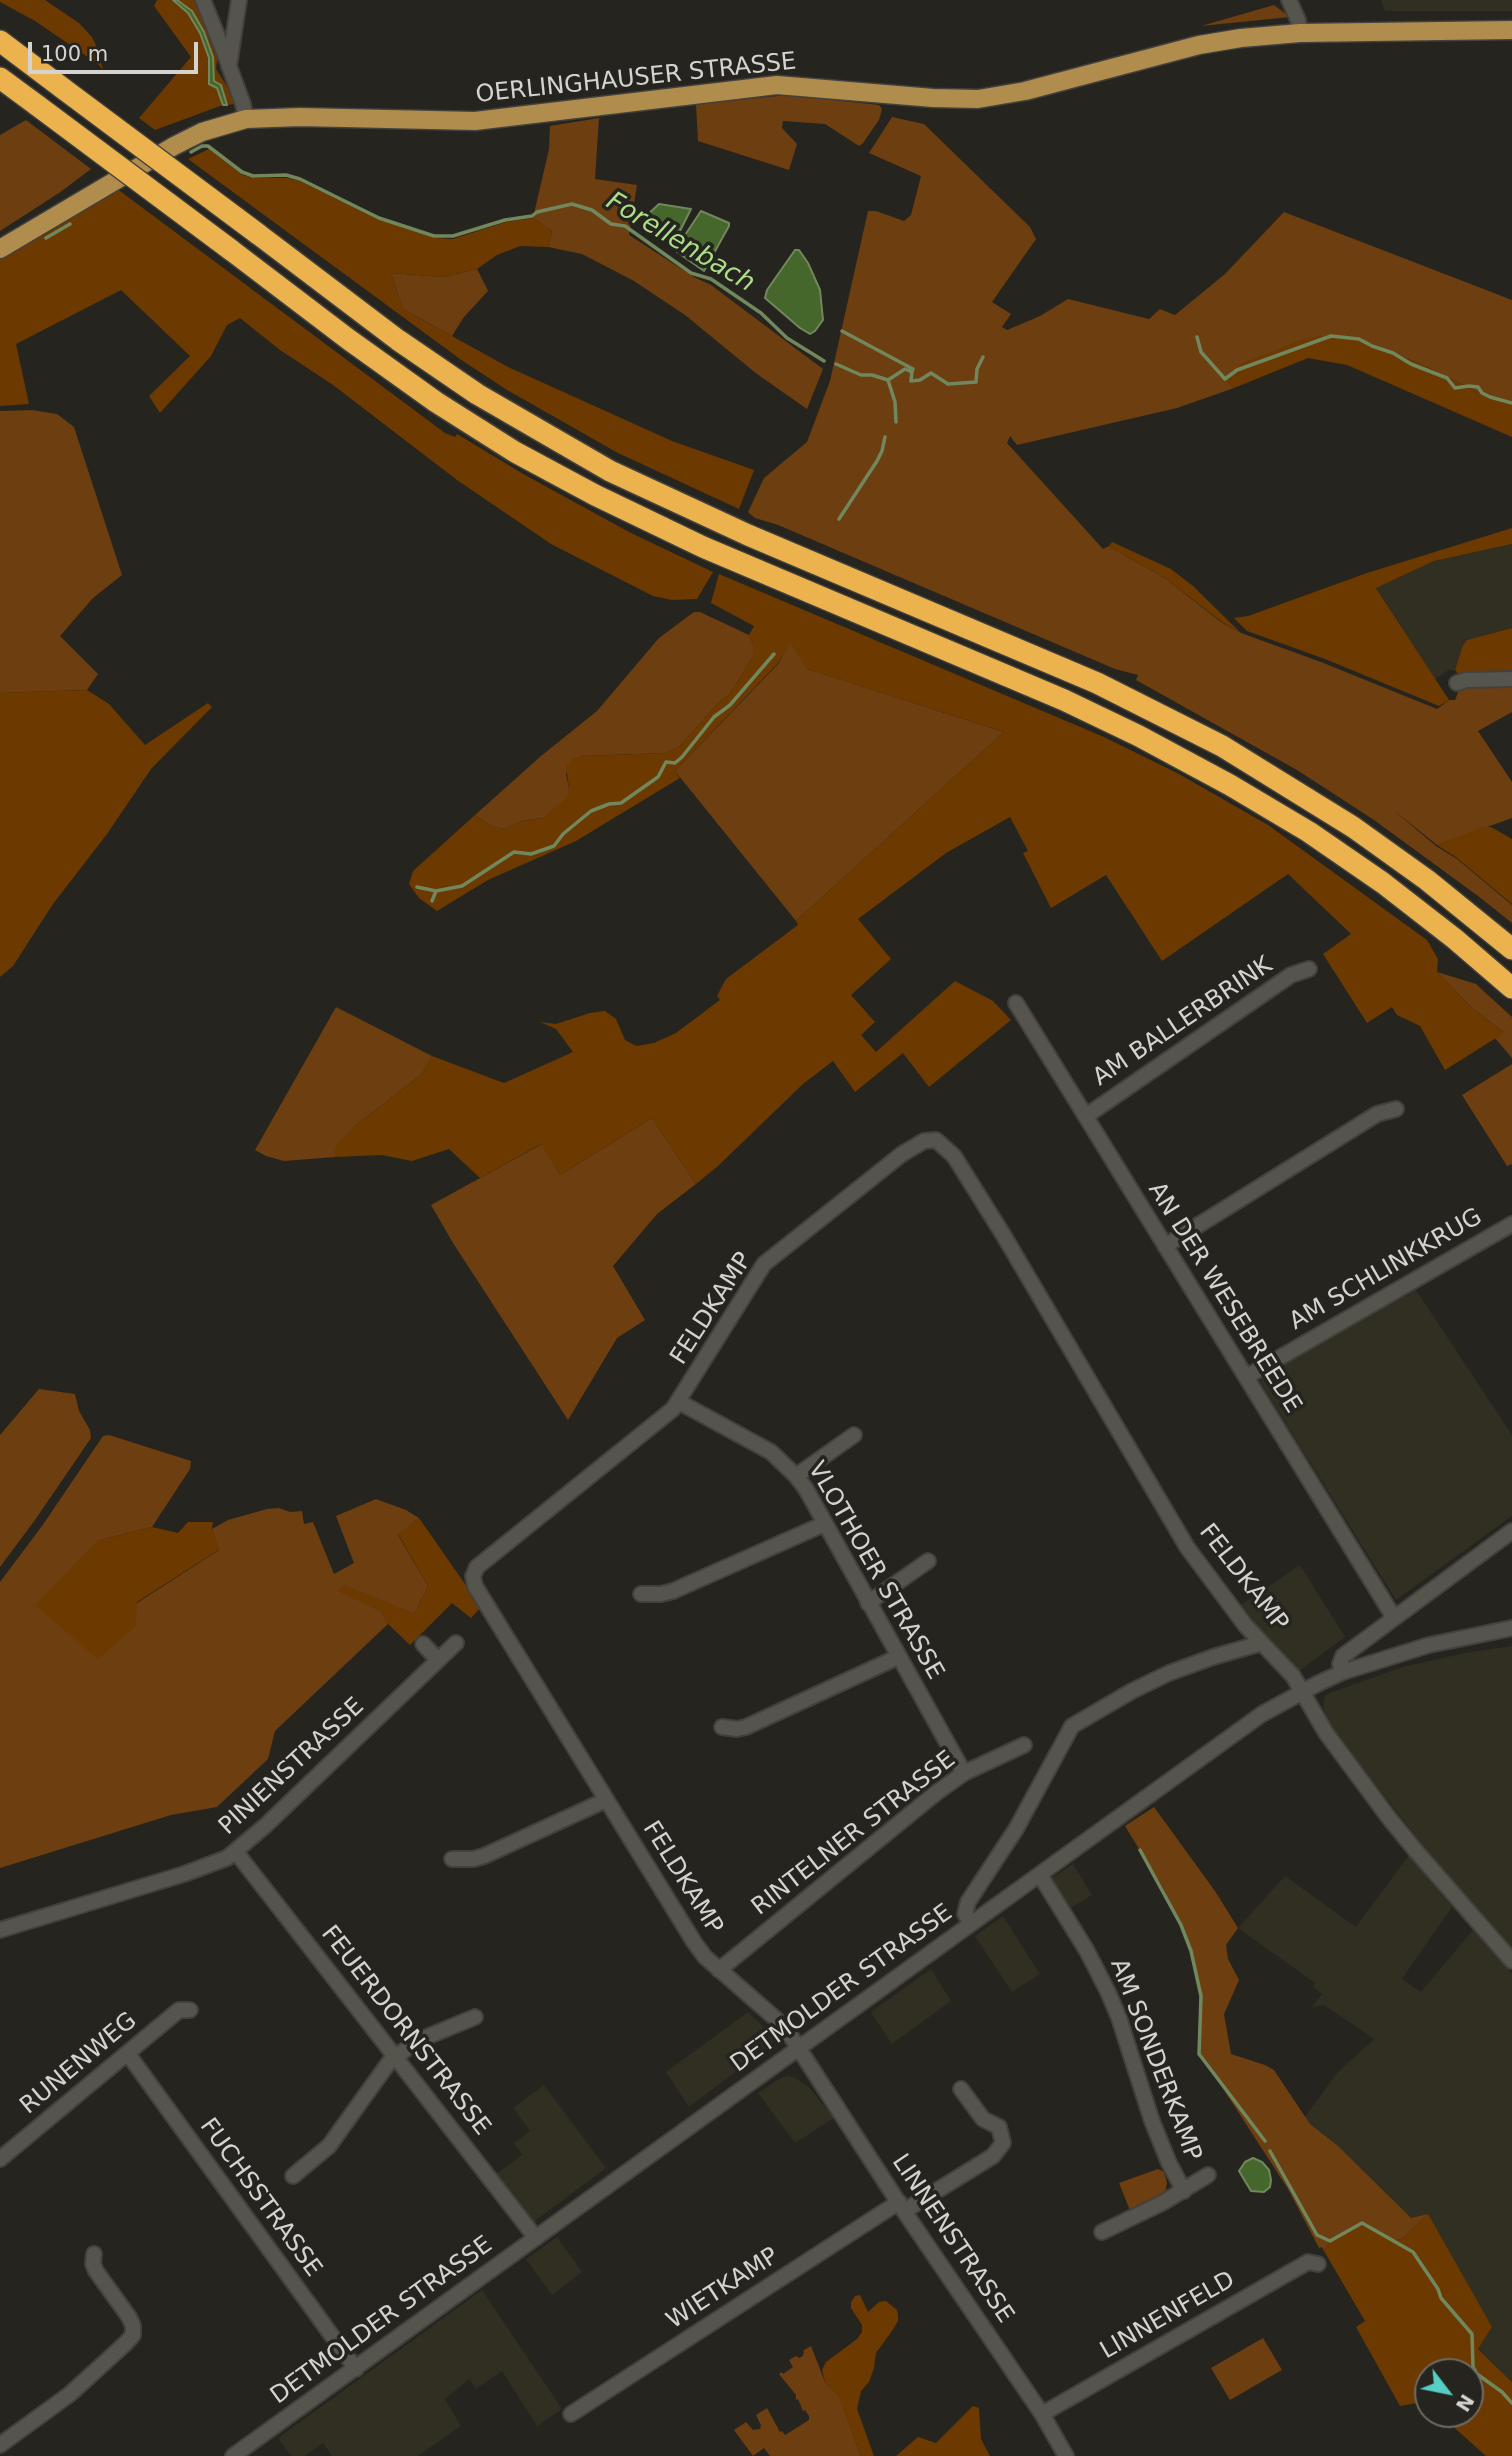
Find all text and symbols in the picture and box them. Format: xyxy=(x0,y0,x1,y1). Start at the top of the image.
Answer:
scale bar xyxy=(32,28,201,72)
text: 100 m xyxy=(41,42,108,66)
street label: OERLINGHAUSER STRASSE xyxy=(474,48,798,110)
water label: Forellenbach xyxy=(600,186,760,300)
street label: AM BALLERBRINK xyxy=(1088,951,1278,1093)
street label: AN DER WESEBREEDE xyxy=(1141,1177,1307,1419)
street label: AM SCHLINKKRUG xyxy=(1285,1203,1487,1337)
street label: FELDKAMP xyxy=(665,1248,759,1370)
street label: VLOTHOER STRASSE xyxy=(801,1457,949,1685)
street label: FELDKAMP xyxy=(1192,1519,1294,1637)
street label: PINIENSTRASSE xyxy=(214,1693,370,1841)
street label: RINTELNER STRASSE xyxy=(747,1746,961,1922)
street label: FELDKAMP xyxy=(636,1816,728,1940)
street label: DETMOLDER STRASSE xyxy=(726,1899,958,2079)
street label: FEUERDORNSTRASSE xyxy=(314,1920,496,2142)
street label: AM SONDERKAMP xyxy=(1103,1955,1207,2165)
street label: RUNENWEG xyxy=(15,2007,143,2121)
street label: FUCHSSTRASSE xyxy=(193,2113,327,2283)
street label: LINNENSTRASSE xyxy=(885,2149,1019,2329)
street label: DETMOLDER STRASSE xyxy=(266,2231,498,2411)
street label: WIETKAMP xyxy=(662,2242,784,2336)
street label: LINNENFELD xyxy=(1096,2266,1240,2366)
north arrow xyxy=(1414,2358,1484,2428)
text: N xyxy=(1452,2390,1479,2416)

